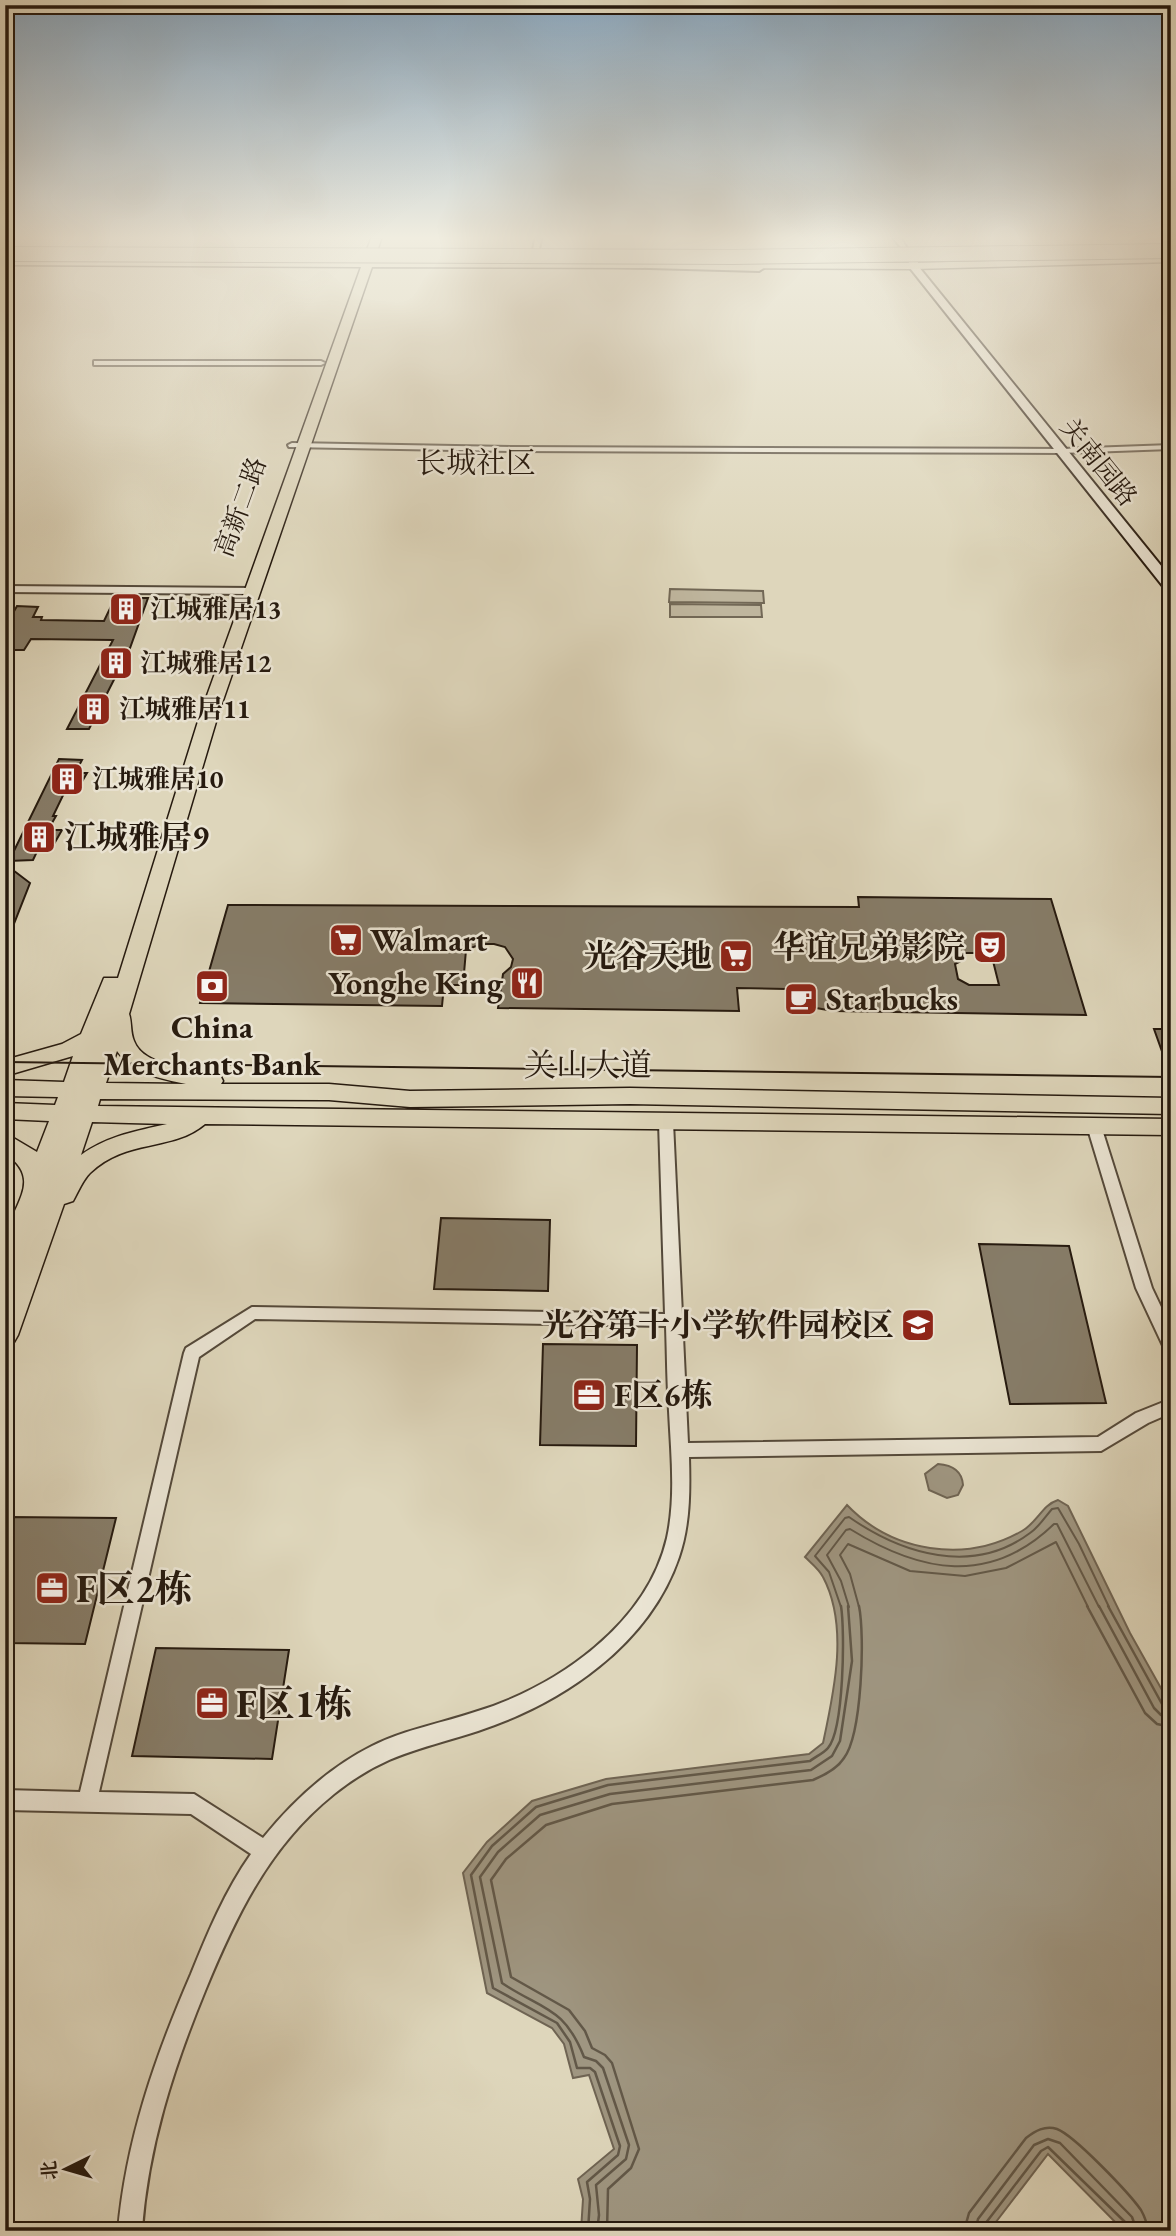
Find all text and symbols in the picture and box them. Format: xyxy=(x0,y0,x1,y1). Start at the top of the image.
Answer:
street label: 关南园路 xyxy=(1053,411,1145,513)
district label: 长城社区 xyxy=(416,443,536,482)
street label: 高新二路 xyxy=(206,452,274,562)
building icon: 江城雅居13 xyxy=(107,590,145,628)
place label: 江城雅居13 xyxy=(150,592,282,626)
building icon: 江城雅居12 xyxy=(97,644,135,682)
place label: 江城雅居12 xyxy=(140,646,272,680)
building icon: 江城雅居11 xyxy=(75,690,113,728)
place label: 江城雅居11 xyxy=(119,692,251,726)
building icon: 江城雅居10 xyxy=(48,760,86,798)
place label: 江城雅居10 xyxy=(92,762,224,796)
place label: 江城雅居9 xyxy=(64,816,209,858)
building icon: 江城雅居9 xyxy=(20,818,58,856)
place label: Walmart xyxy=(370,919,487,961)
supermarket icon: Walmart xyxy=(327,921,365,959)
place label: 华谊兄弟影院 xyxy=(773,926,965,968)
theatre icon: 华谊兄弟影院 xyxy=(971,928,1009,966)
place label: 光谷天地 xyxy=(584,935,712,977)
supermarket icon: 光谷天地 xyxy=(717,937,755,975)
place label: Yonghe King xyxy=(328,962,504,1004)
restaurant icon: Yonghe King xyxy=(508,964,546,1002)
bank icon: China Merchants Bank xyxy=(193,967,231,1005)
place label: Starbucks xyxy=(826,978,958,1020)
cafe icon: Starbucks xyxy=(782,980,820,1018)
place label: China Merchants Bank xyxy=(103,1006,322,1085)
street label: 关山大道 xyxy=(524,1044,652,1086)
place label: 光谷第十小学软件园校区 xyxy=(542,1304,894,1346)
school or university icon: 光谷第十小学软件园校区 xyxy=(899,1306,937,1344)
place label: F区6栋 xyxy=(614,1374,712,1416)
office icon: F区6栋 xyxy=(570,1376,608,1414)
place label: F区2栋 xyxy=(76,1564,193,1613)
office icon: F区2栋 xyxy=(33,1569,71,1607)
place label: F区1栋 xyxy=(236,1679,353,1728)
office icon: F区1栋 xyxy=(193,1684,231,1722)
north arrow xyxy=(32,2134,102,2204)
text: 北 xyxy=(36,2160,63,2181)

